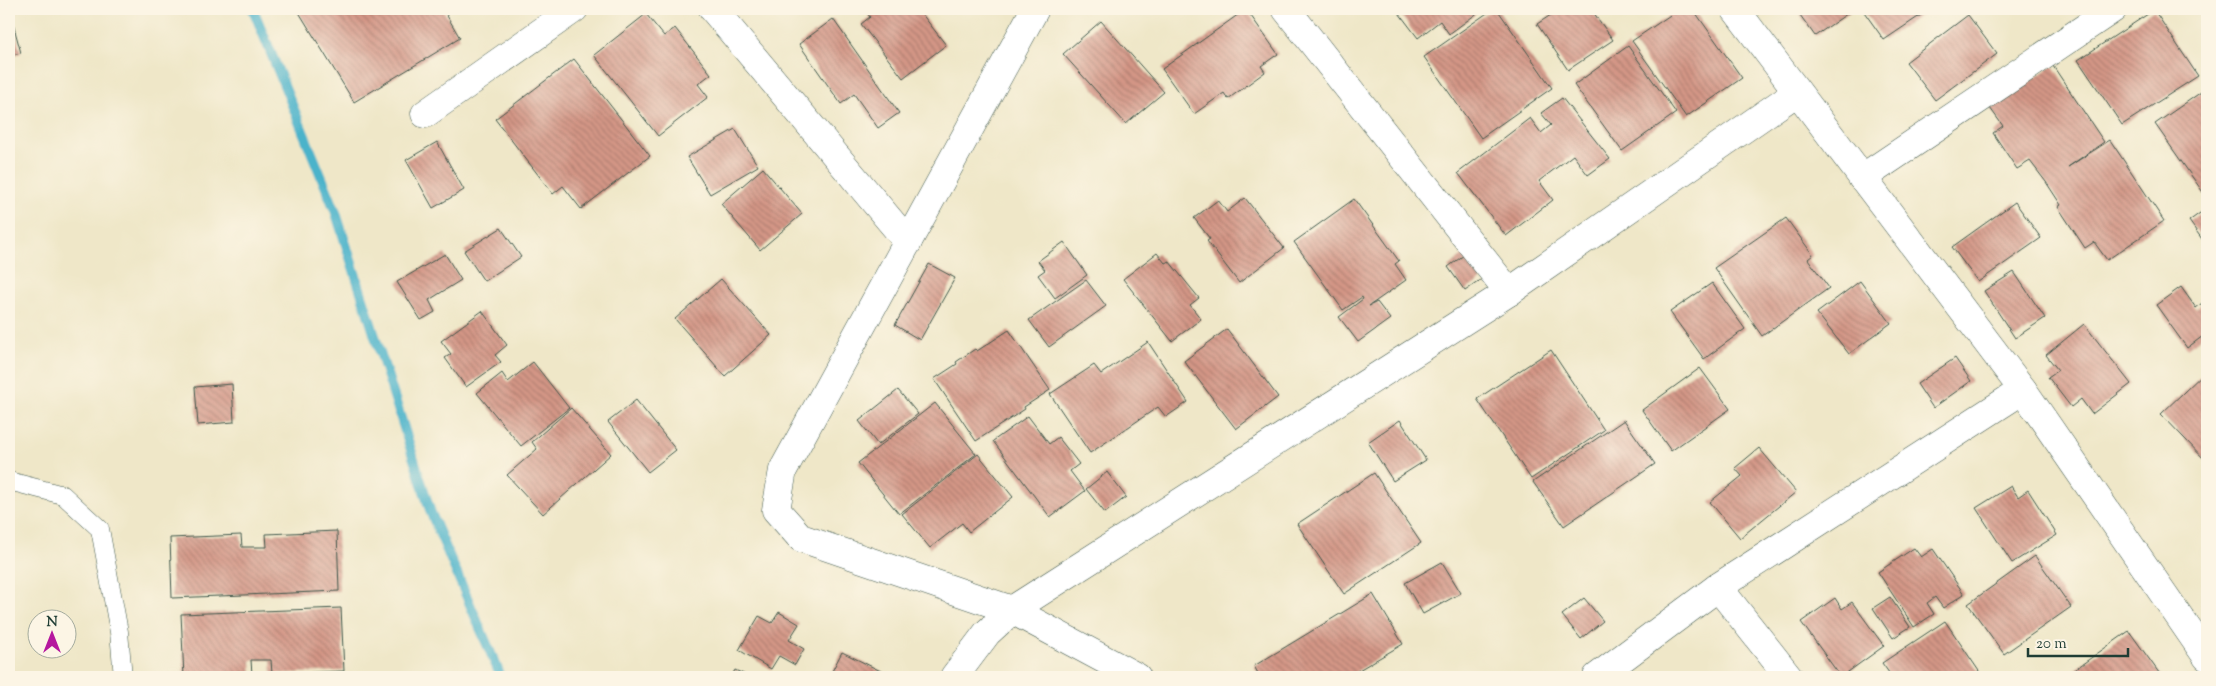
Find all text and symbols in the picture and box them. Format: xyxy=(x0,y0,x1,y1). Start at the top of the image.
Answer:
north arrow xyxy=(28,608,78,658)
text: N xyxy=(46,613,58,633)
scale bar xyxy=(2028,626,2128,658)
text: 20 m xyxy=(2036,634,2067,655)

